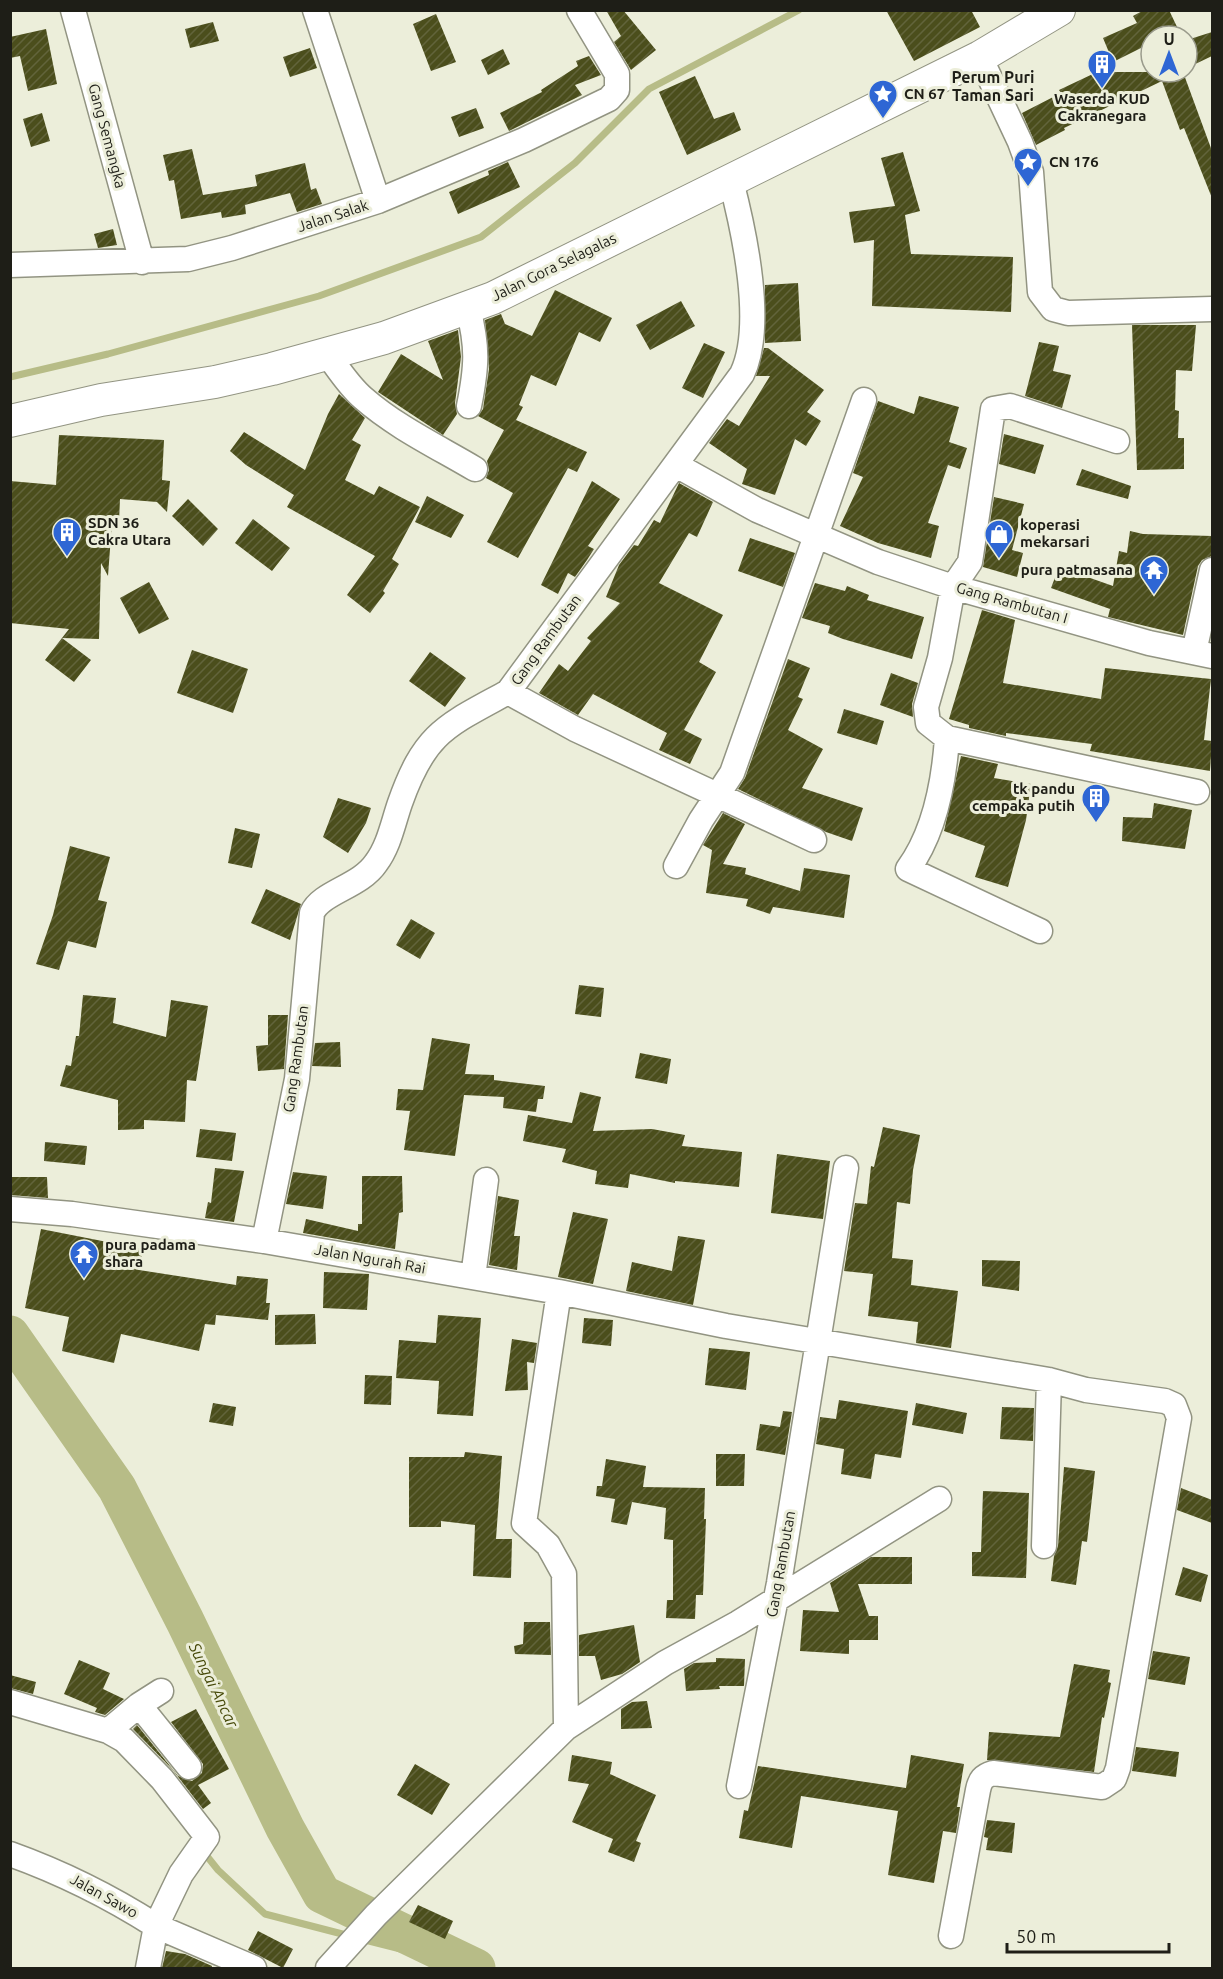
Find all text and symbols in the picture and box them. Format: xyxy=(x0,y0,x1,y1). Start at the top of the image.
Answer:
north arrow xyxy=(1139,24,1199,84)
text: U xyxy=(1163,30,1175,48)
building icon: Waserda KUD Cakranegara xyxy=(1086,48,1118,90)
district label: Perum Puri Taman Sari xyxy=(951,68,1035,104)
place icon: CN 67 xyxy=(867,78,899,120)
street label: Gang Semangka xyxy=(85,82,130,190)
place label: CN 67 xyxy=(904,85,945,102)
place label: Waserda KUD Cakranegara xyxy=(1054,90,1150,124)
place icon: CN 176 xyxy=(1012,146,1044,188)
place label: CN 176 xyxy=(1049,153,1099,170)
street label: Jalan Salak xyxy=(295,196,371,235)
street label: Jalan Gora Selagalas xyxy=(489,229,619,304)
place label: SDN 36 Cakra Utara xyxy=(88,514,171,548)
building icon: SDN 36 Cakra Utara xyxy=(51,516,83,558)
place label: koperasi mekarsari xyxy=(1020,516,1090,550)
shop icon: koperasi mekarsari xyxy=(983,518,1015,560)
temple icon: pura patmasana xyxy=(1138,554,1170,596)
place label: pura patmasana xyxy=(1021,561,1133,578)
street label: Gang Rambutan I xyxy=(955,578,1070,627)
street label: Gang Rambutan xyxy=(507,591,584,688)
place label: tk pandu cempaka putih xyxy=(972,780,1075,814)
building icon: tk pandu cempaka putih xyxy=(1080,782,1112,824)
street label: Gang Rambutan xyxy=(280,1004,311,1113)
place label: pura padama shara xyxy=(105,1236,196,1270)
temple icon: pura padama shara xyxy=(68,1238,100,1280)
street label: Jalan Ngurah Rai xyxy=(313,1240,427,1277)
street label: Gang Rambutan xyxy=(763,1509,798,1618)
water label: Sungai Ancar xyxy=(185,1639,243,1731)
street label: Jalan Sawo xyxy=(67,1870,141,1921)
scale bar xyxy=(1007,1916,1169,1954)
text: 50 m xyxy=(1016,1926,1056,1946)

